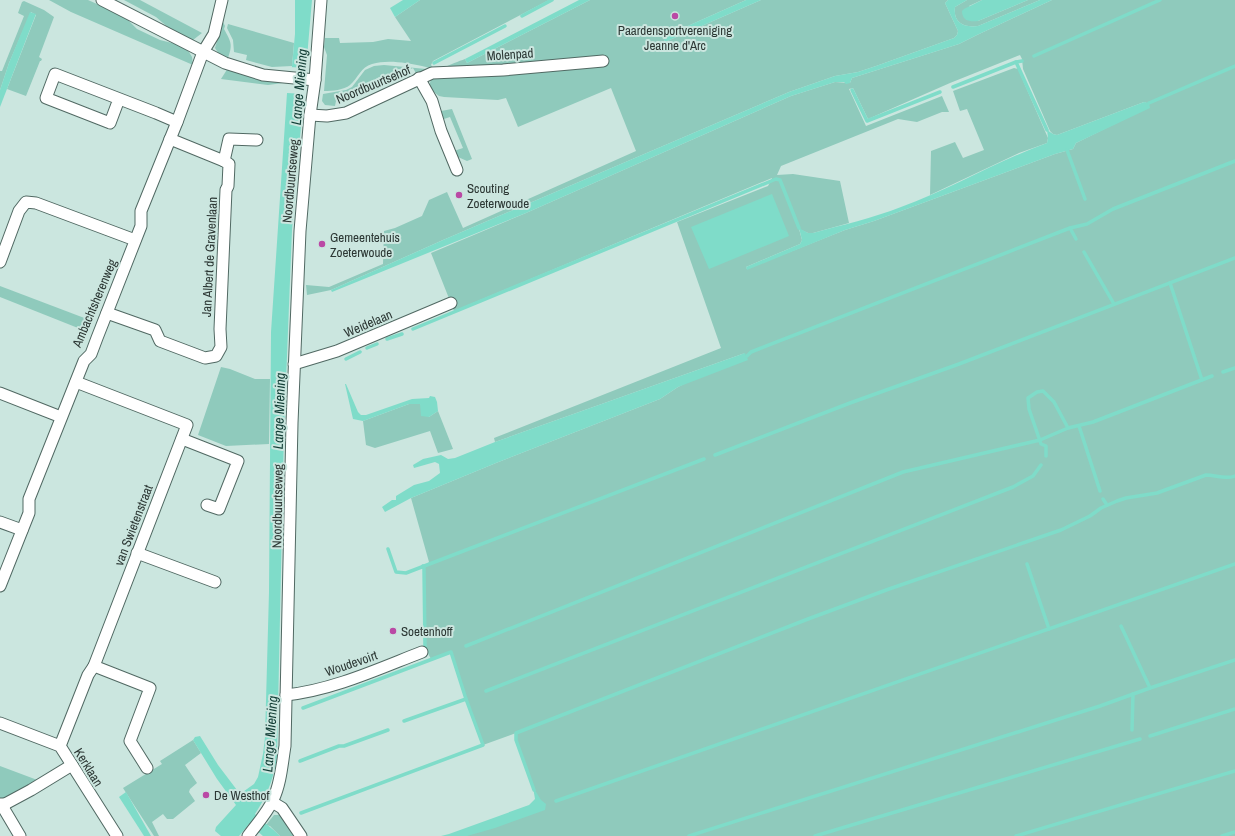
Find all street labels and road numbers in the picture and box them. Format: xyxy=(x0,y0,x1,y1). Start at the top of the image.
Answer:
street label: Molenpad xyxy=(486,44,534,65)
street label: Noordbuurtsehof xyxy=(333,61,413,108)
street label: Noordbuurtseweg xyxy=(278,138,303,224)
street label: Jan Albert de Gravenlaan xyxy=(198,196,221,318)
street label: Ambachtsherenweg xyxy=(68,256,121,351)
street label: Weidelaan xyxy=(342,306,395,341)
street label: Noordbuurtseweg xyxy=(268,464,287,548)
street label: van Swietenstraat xyxy=(110,482,157,568)
street label: Woudevoirt xyxy=(323,647,380,680)
street label: Kerklaan xyxy=(70,745,107,790)

